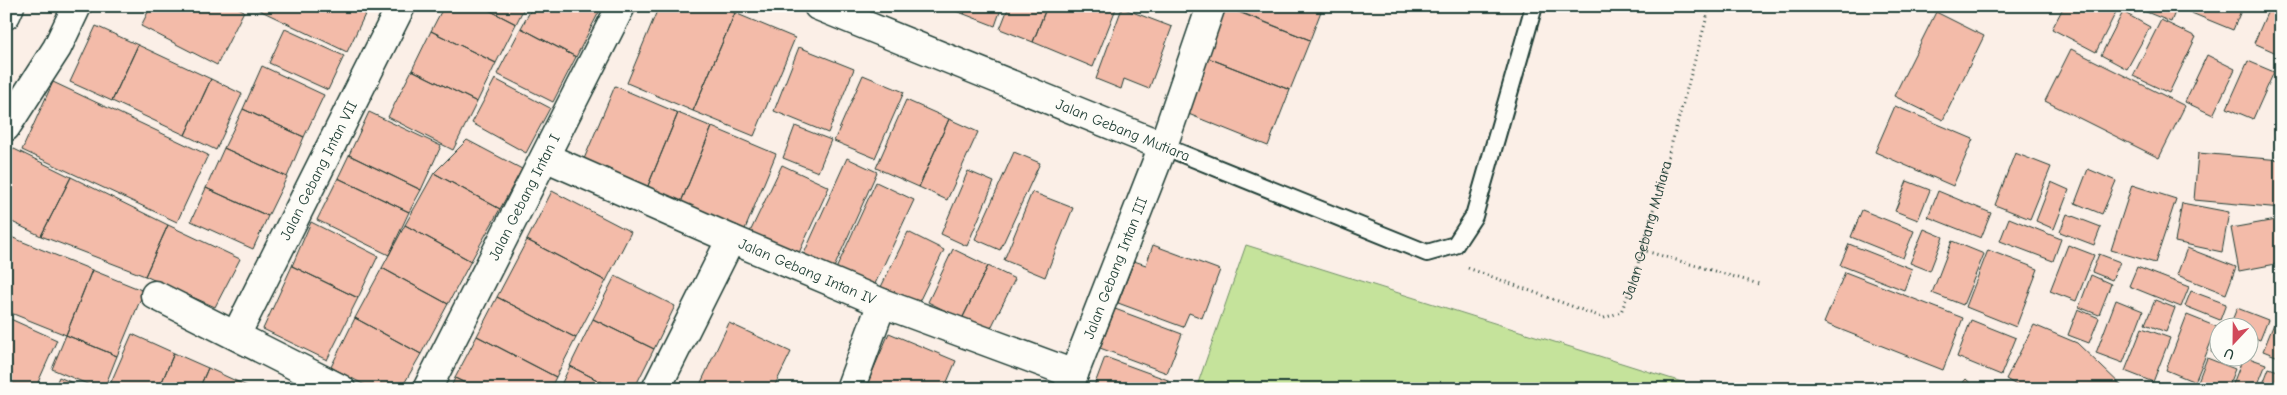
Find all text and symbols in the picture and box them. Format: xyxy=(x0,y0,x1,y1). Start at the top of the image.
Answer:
street label: Jalan Gebang Mutiara xyxy=(1053,95,1193,165)
street label: Jalan Gebang Intan VII xyxy=(276,98,361,243)
street label: Jalan Gebang Intan I xyxy=(485,131,564,263)
street label: Jalan Gebang Mutiara xyxy=(1618,159,1675,302)
street label: Jalan Gebang Intan III xyxy=(1079,194,1151,342)
street label: Jalan Gebang Intan IV xyxy=(736,234,879,308)
north arrow xyxy=(2210,318,2260,368)
text: U xyxy=(2222,344,2237,363)

